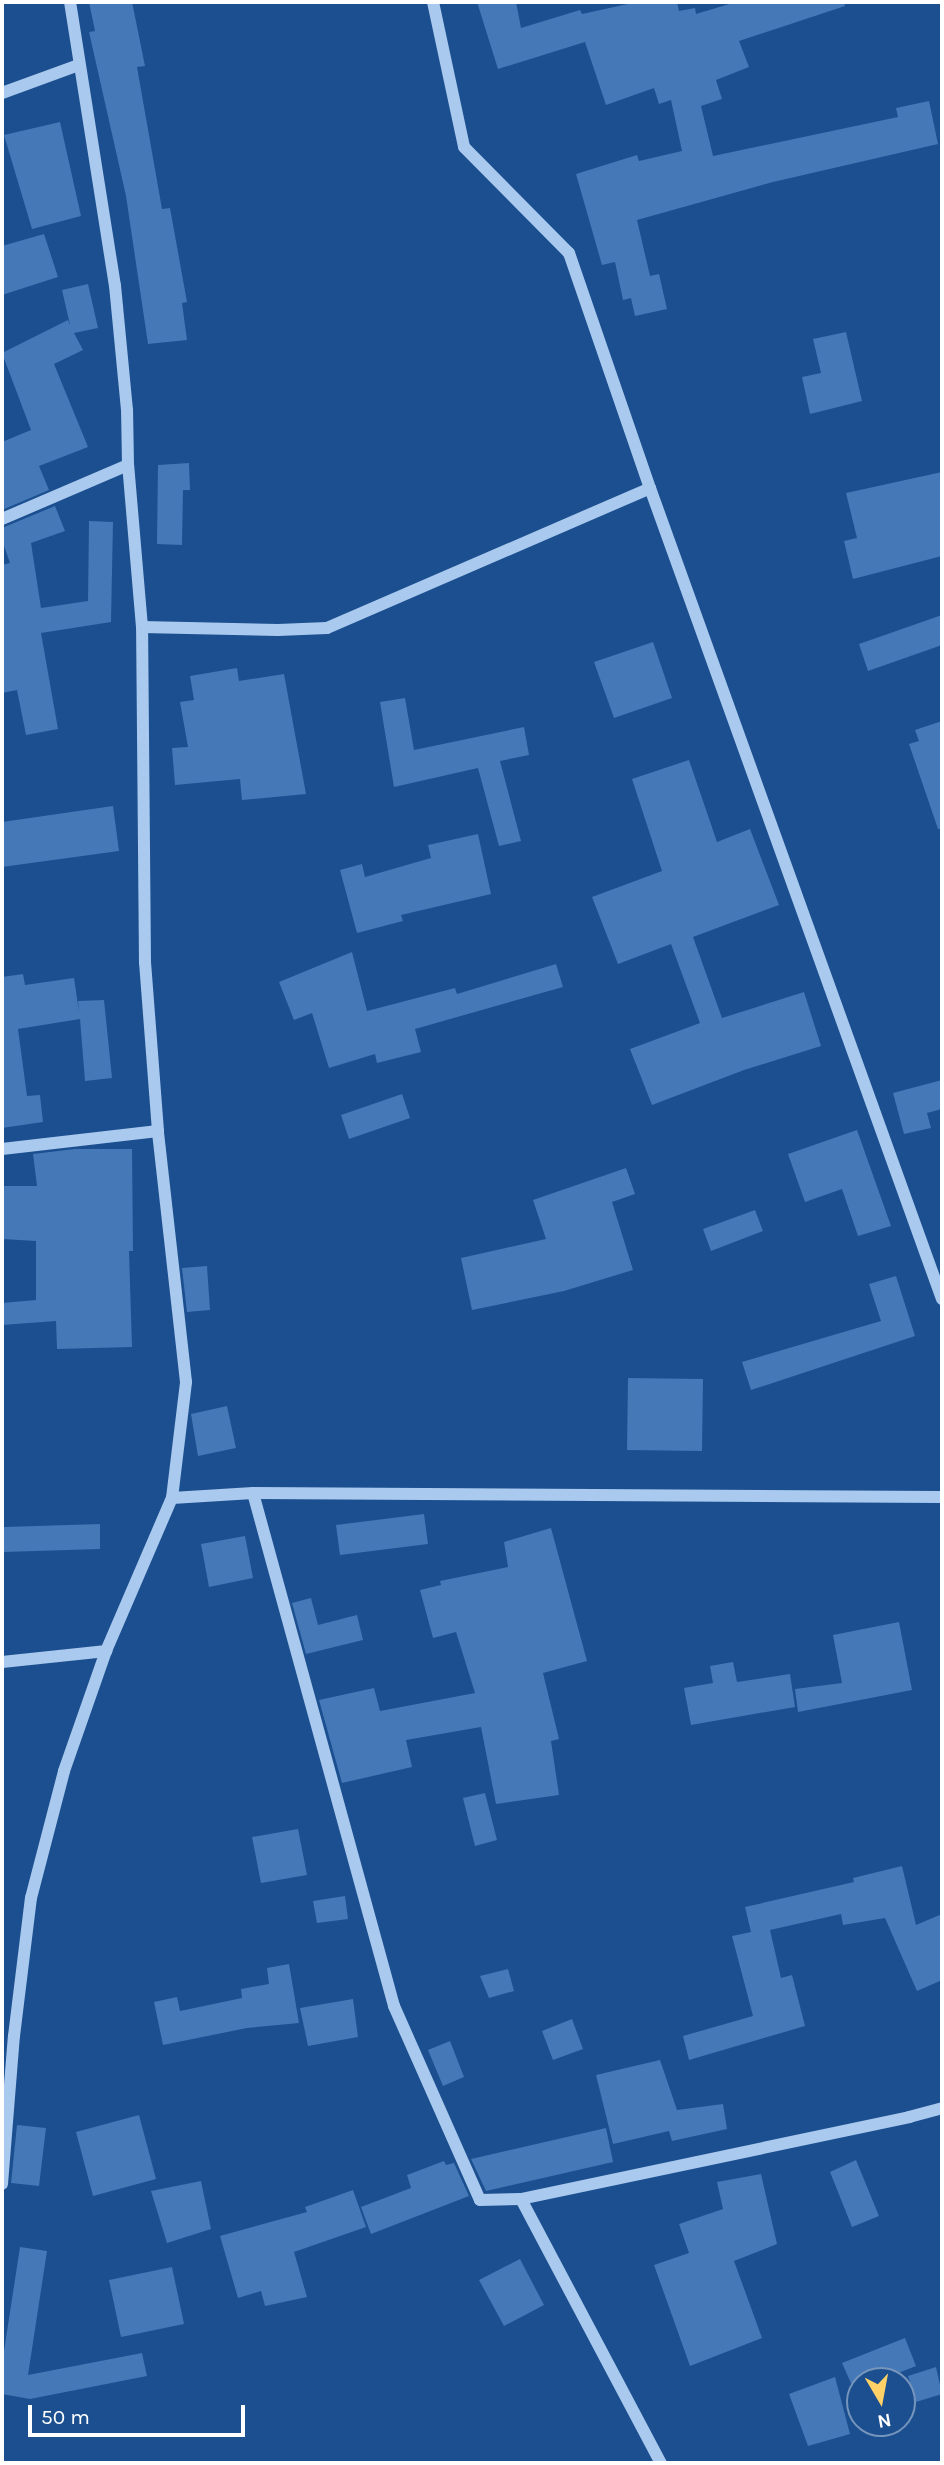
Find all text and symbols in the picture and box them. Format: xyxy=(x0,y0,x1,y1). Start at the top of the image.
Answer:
north arrow xyxy=(846,2367,916,2437)
scale bar xyxy=(32,2392,248,2436)
text: 50 m xyxy=(41,2405,90,2429)
text: N xyxy=(876,2409,893,2433)

